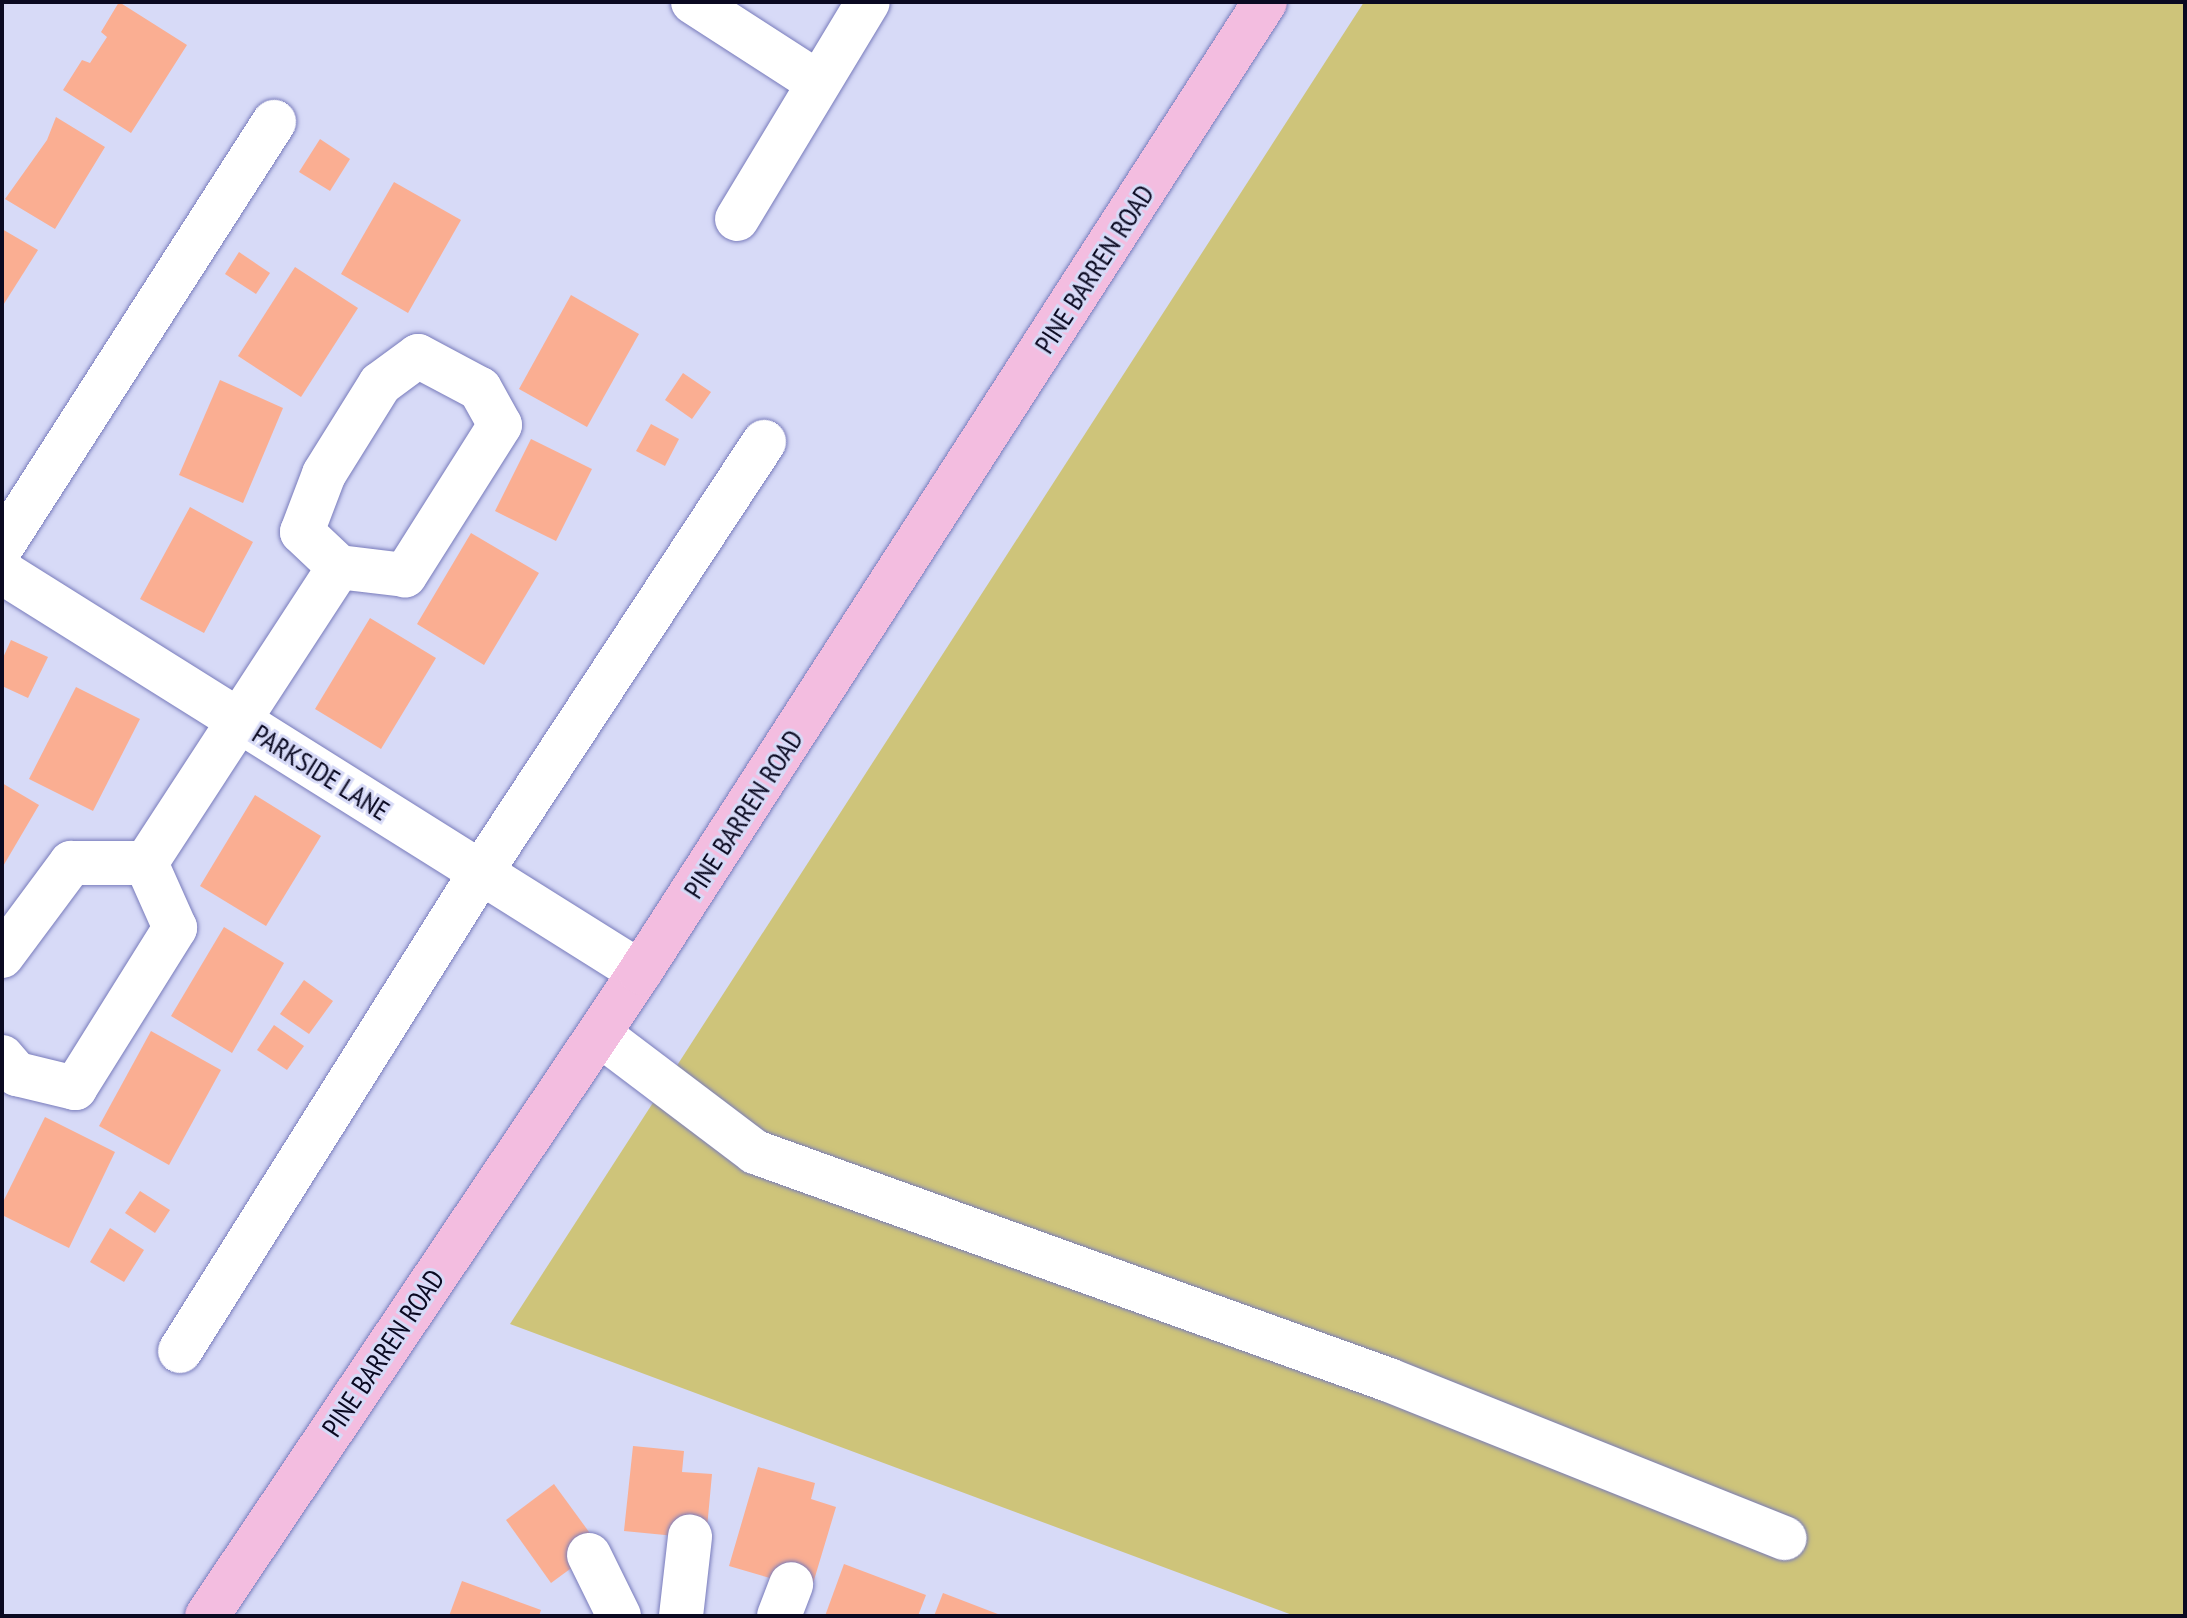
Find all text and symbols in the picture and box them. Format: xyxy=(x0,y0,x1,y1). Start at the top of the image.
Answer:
street label: PINE BARREN ROAD xyxy=(1027,179,1161,359)
street label: PARKSIDE LANE xyxy=(246,717,396,827)
street label: PINE BARREN ROAD xyxy=(676,724,810,904)
street label: PINE BARREN ROAD xyxy=(315,1263,451,1443)

